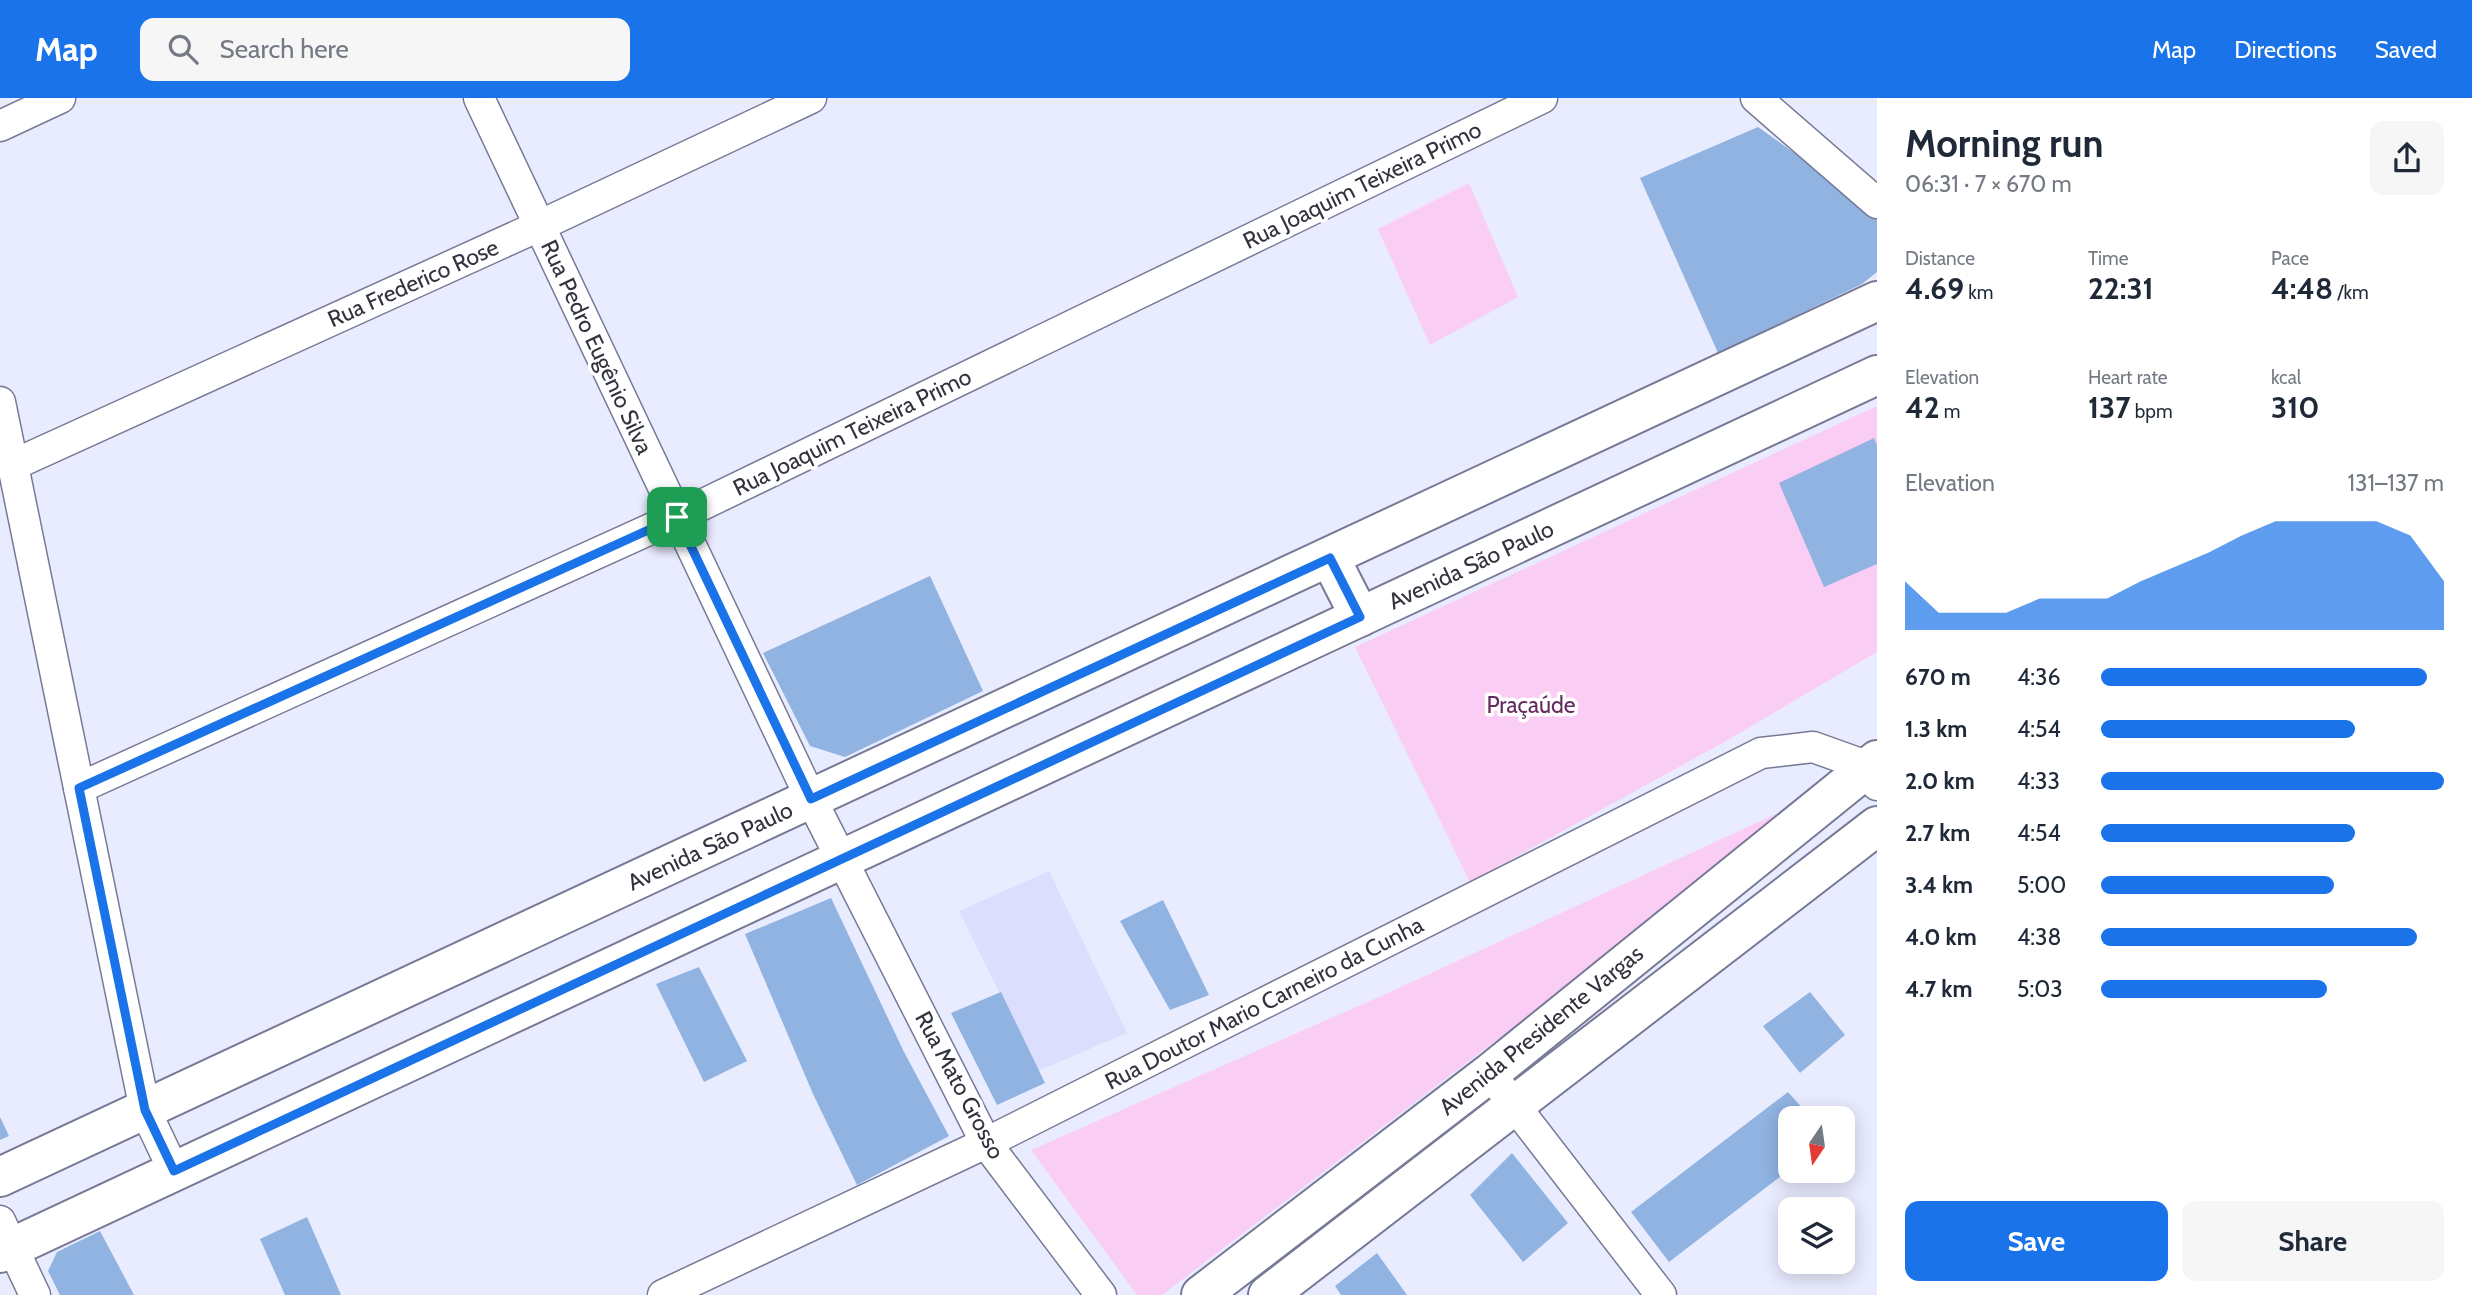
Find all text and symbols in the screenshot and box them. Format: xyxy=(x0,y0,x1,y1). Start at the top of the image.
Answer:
search box xyxy=(140,18,630,81)
text: Map xyxy=(35,29,98,69)
icon: search xyxy=(164,30,202,68)
text: Search here xyxy=(220,33,349,65)
text: Map xyxy=(2152,35,2196,64)
text: Directions xyxy=(2234,35,2337,64)
text: Saved xyxy=(2375,35,2437,64)
street label: Rua Joaquim Teixeira Primo xyxy=(1238,115,1486,255)
text: Morning run xyxy=(1905,120,2104,167)
button: share xyxy=(2370,121,2444,195)
text: 06:31 · 7 × 670 m xyxy=(1905,170,2072,198)
street label: Rua Frederico Rose xyxy=(323,233,503,333)
street label: Rua Pedro Eugênio Silva xyxy=(535,236,659,458)
text: Distance xyxy=(1905,247,1975,270)
text: Time xyxy=(2088,247,2128,270)
text: Pace xyxy=(2271,247,2309,270)
text: 4.69 xyxy=(1905,270,1964,307)
text: 22:31 xyxy=(2088,270,2154,307)
text: 4:48 xyxy=(2271,270,2333,307)
text: km xyxy=(1964,281,1993,304)
text: /km xyxy=(2333,281,2369,304)
street label: Rua Joaquim Teixeira Primo xyxy=(728,362,976,502)
text: Elevation xyxy=(1905,366,1979,389)
text: Heart rate xyxy=(2088,366,2168,389)
text: kcal xyxy=(2271,366,2301,389)
text: 42 xyxy=(1905,389,1940,426)
text: 137 xyxy=(2088,389,2131,426)
text: 310 xyxy=(2271,389,2319,426)
text: m xyxy=(1940,400,1960,423)
text: bpm xyxy=(2131,400,2173,423)
text: Elevation xyxy=(1905,469,1995,497)
text: 131–137 m xyxy=(2348,469,2444,497)
pin xyxy=(647,487,707,547)
icon: arrive xyxy=(658,498,696,536)
street label: Avenida São Paulo xyxy=(1384,514,1558,616)
text: 670 m xyxy=(1905,663,1971,691)
text: 4:36 xyxy=(2017,663,2061,691)
park label: Praçaúde xyxy=(1486,691,1576,719)
text: 1.3 km xyxy=(1905,715,1967,743)
text: 4:54 xyxy=(2017,715,2061,743)
text: 2.0 km xyxy=(1905,767,1975,795)
text: 4:33 xyxy=(2017,767,2060,795)
street label: Avenida São Paulo xyxy=(623,795,797,897)
text: 2.7 km xyxy=(1905,819,1970,847)
text: 4:54 xyxy=(2017,819,2061,847)
text: 3.4 km xyxy=(1905,871,1973,899)
text: 5:00 xyxy=(2017,871,2066,899)
street label: Rua Doutor Mario Carneiro da Cunha xyxy=(1100,910,1428,1096)
text: 4.0 km xyxy=(1905,923,1977,951)
text: 4:38 xyxy=(2017,923,2061,951)
street label: Avenida Presidente Vargas xyxy=(1433,939,1649,1121)
text: 4.7 km xyxy=(1905,975,1972,1003)
text: 5:03 xyxy=(2017,975,2063,1003)
street label: Rua Mato Grosso xyxy=(909,1006,1011,1164)
north arrow xyxy=(1778,1106,1855,1183)
map controls xyxy=(1778,1106,1855,1274)
button: layers xyxy=(1778,1197,1855,1274)
button: Save xyxy=(1905,1201,2168,1281)
button: Share xyxy=(2182,1201,2444,1281)

